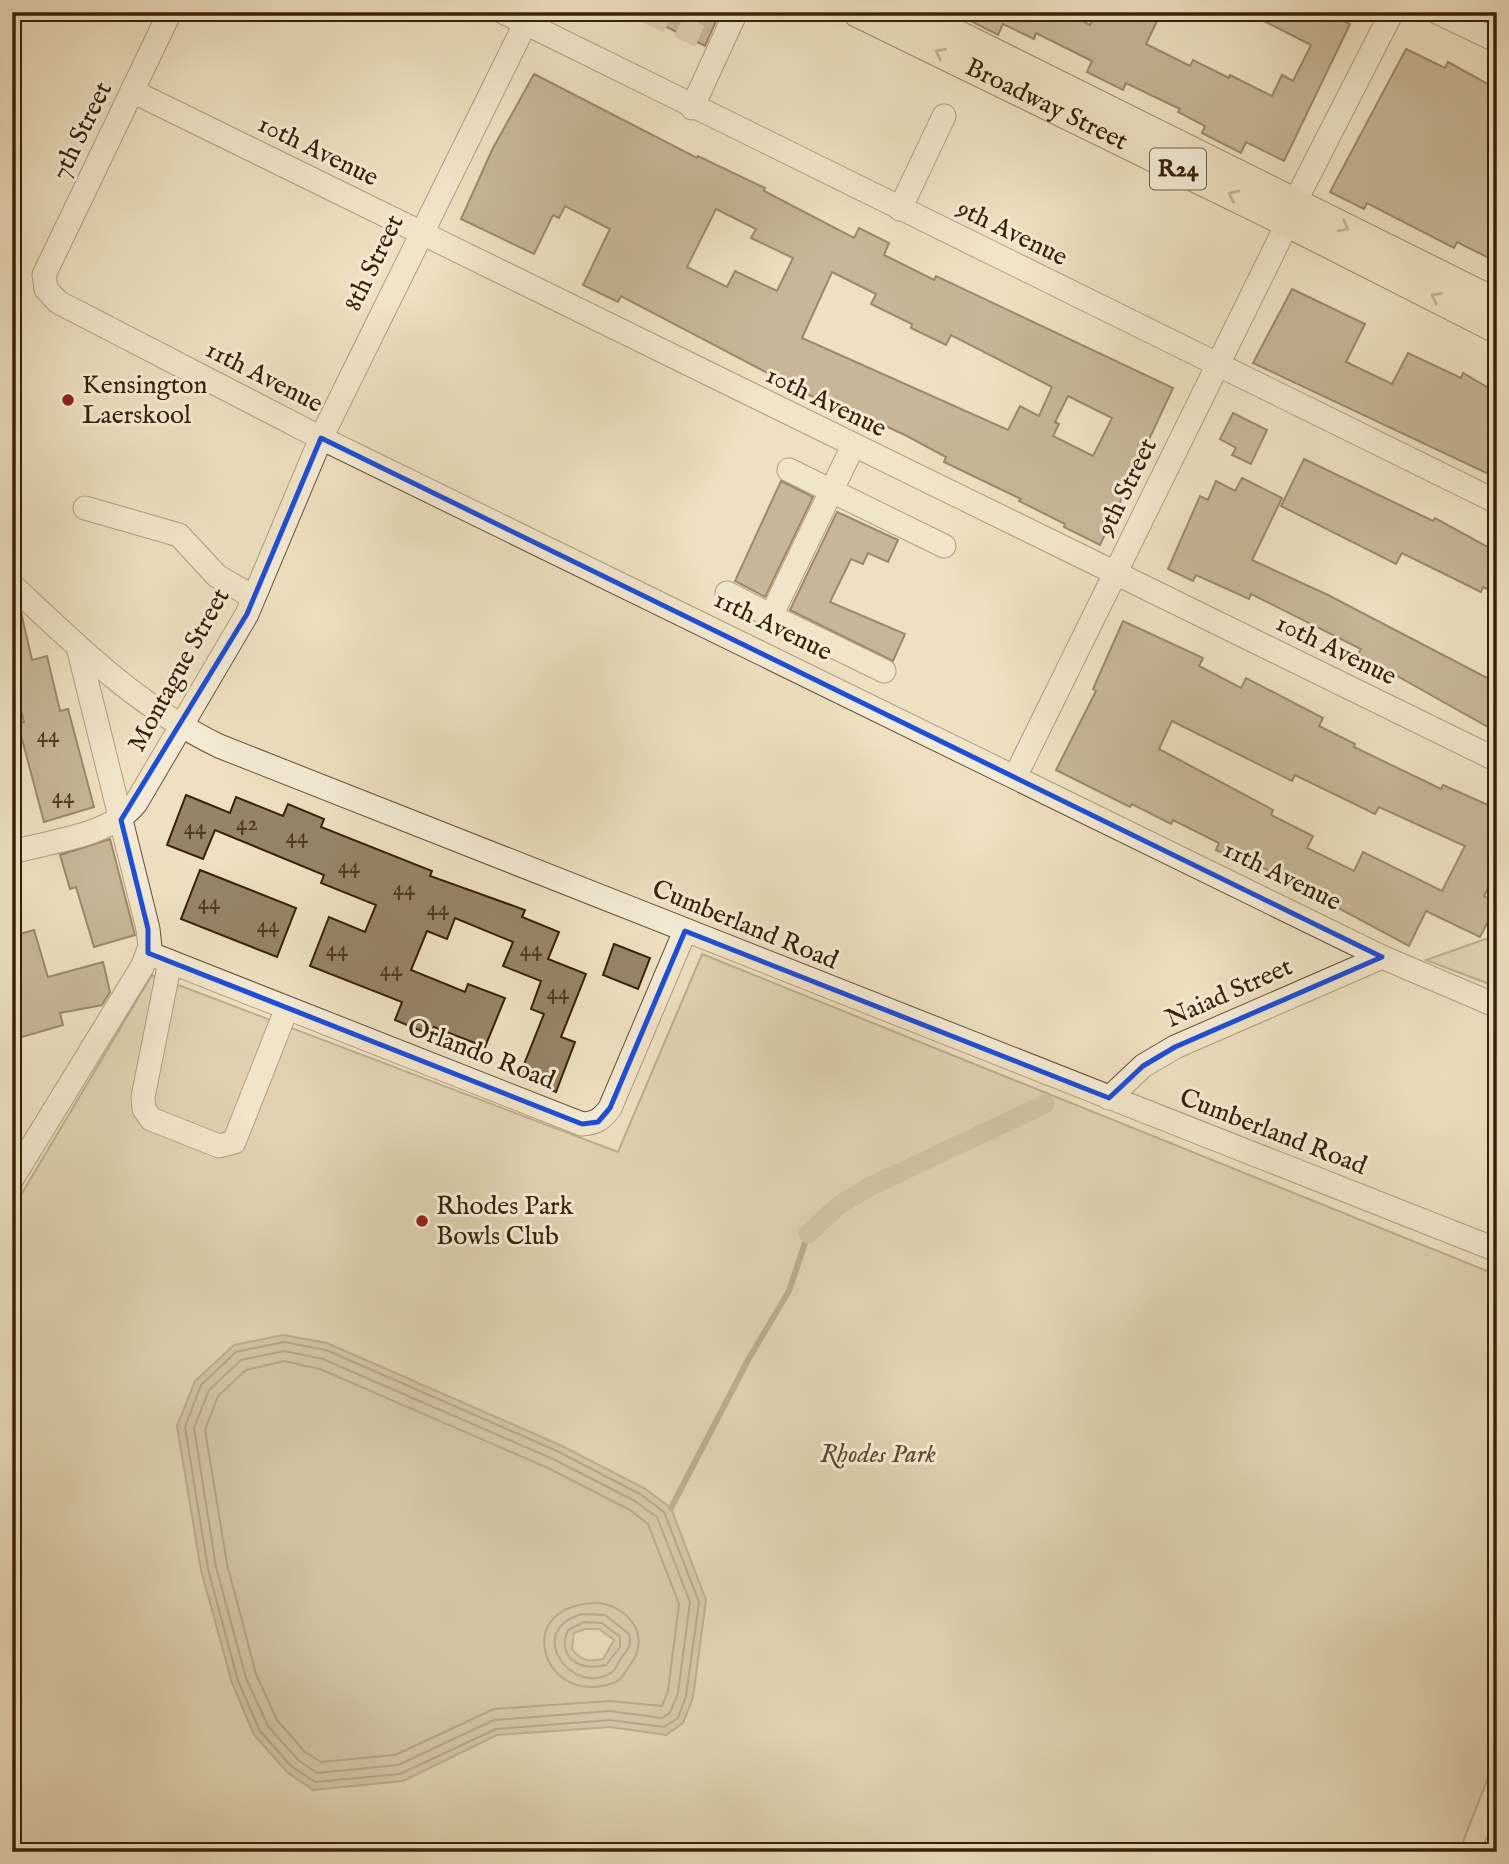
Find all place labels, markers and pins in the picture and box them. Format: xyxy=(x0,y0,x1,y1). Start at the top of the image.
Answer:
place label: Kensington Laerskool xyxy=(82,369,207,432)
marker: Kensington Laerskool xyxy=(60,392,76,408)
place label: Rhodes Park Bowls Club xyxy=(436,1190,575,1253)
marker: Rhodes Park Bowls Club xyxy=(414,1213,430,1229)

